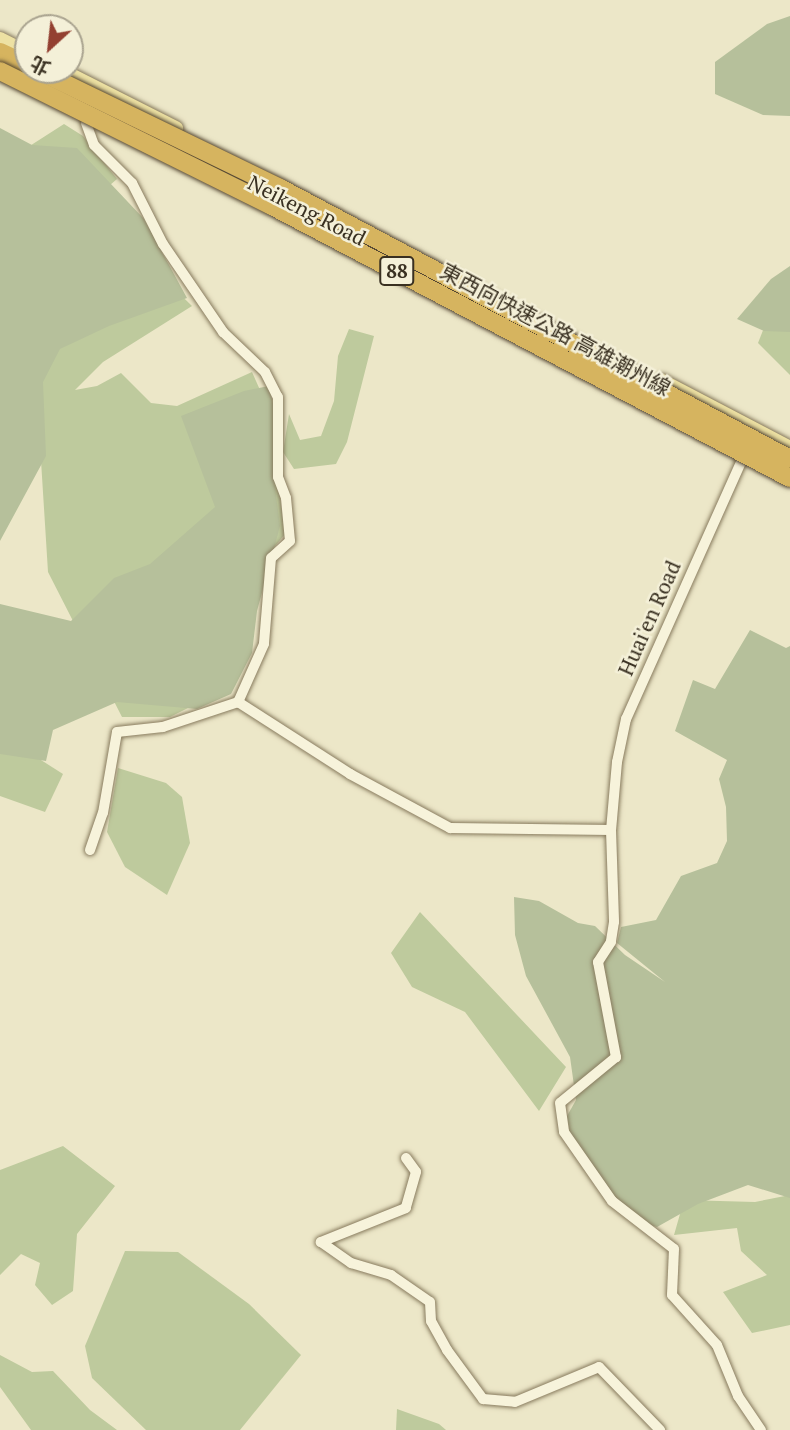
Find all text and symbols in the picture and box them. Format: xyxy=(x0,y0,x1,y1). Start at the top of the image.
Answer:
north arrow xyxy=(14,14,84,84)
text: 北 xyxy=(26,51,54,82)
street label: Neikeng Road xyxy=(244,170,370,250)
road number: 88 xyxy=(378,256,416,286)
street label: 東西向快速公路 高雄潮州線 xyxy=(437,258,675,400)
street label: Huai'en Road xyxy=(612,557,686,679)

